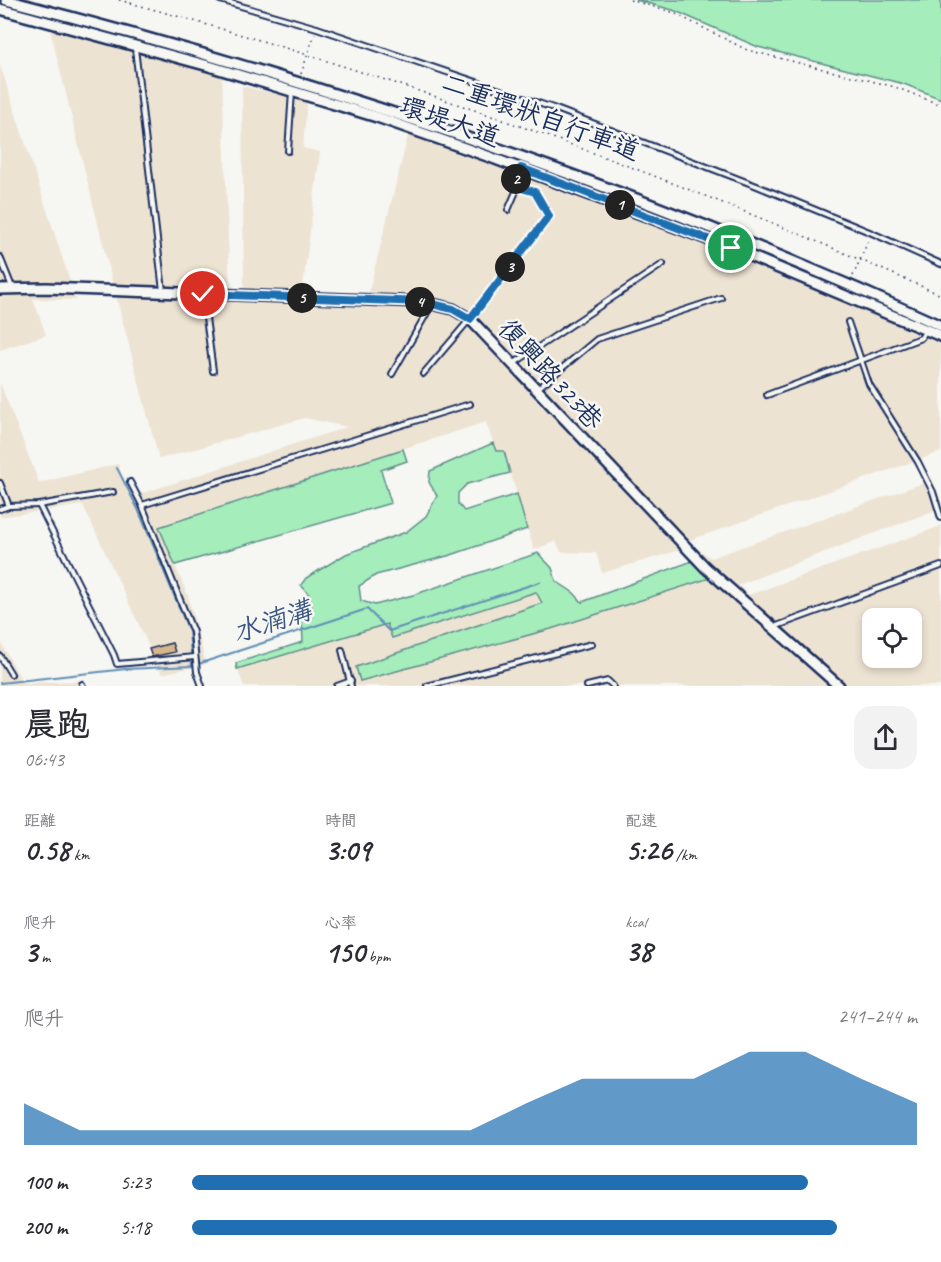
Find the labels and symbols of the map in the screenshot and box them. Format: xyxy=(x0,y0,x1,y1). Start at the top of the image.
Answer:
street label: 二重環狀自行車道 xyxy=(437,65,644,168)
street label: 環堤大道 xyxy=(395,89,504,154)
pin: 2 xyxy=(501,164,531,194)
pin: 1 xyxy=(605,190,635,220)
pin xyxy=(705,222,756,273)
pin: 3 xyxy=(495,252,525,282)
pin xyxy=(177,268,228,319)
pin: 5 xyxy=(287,283,317,313)
pin: 4 xyxy=(405,287,435,317)
street label: 復興路323巷 xyxy=(491,312,610,436)
water label: 水湳溝 xyxy=(228,592,318,650)

